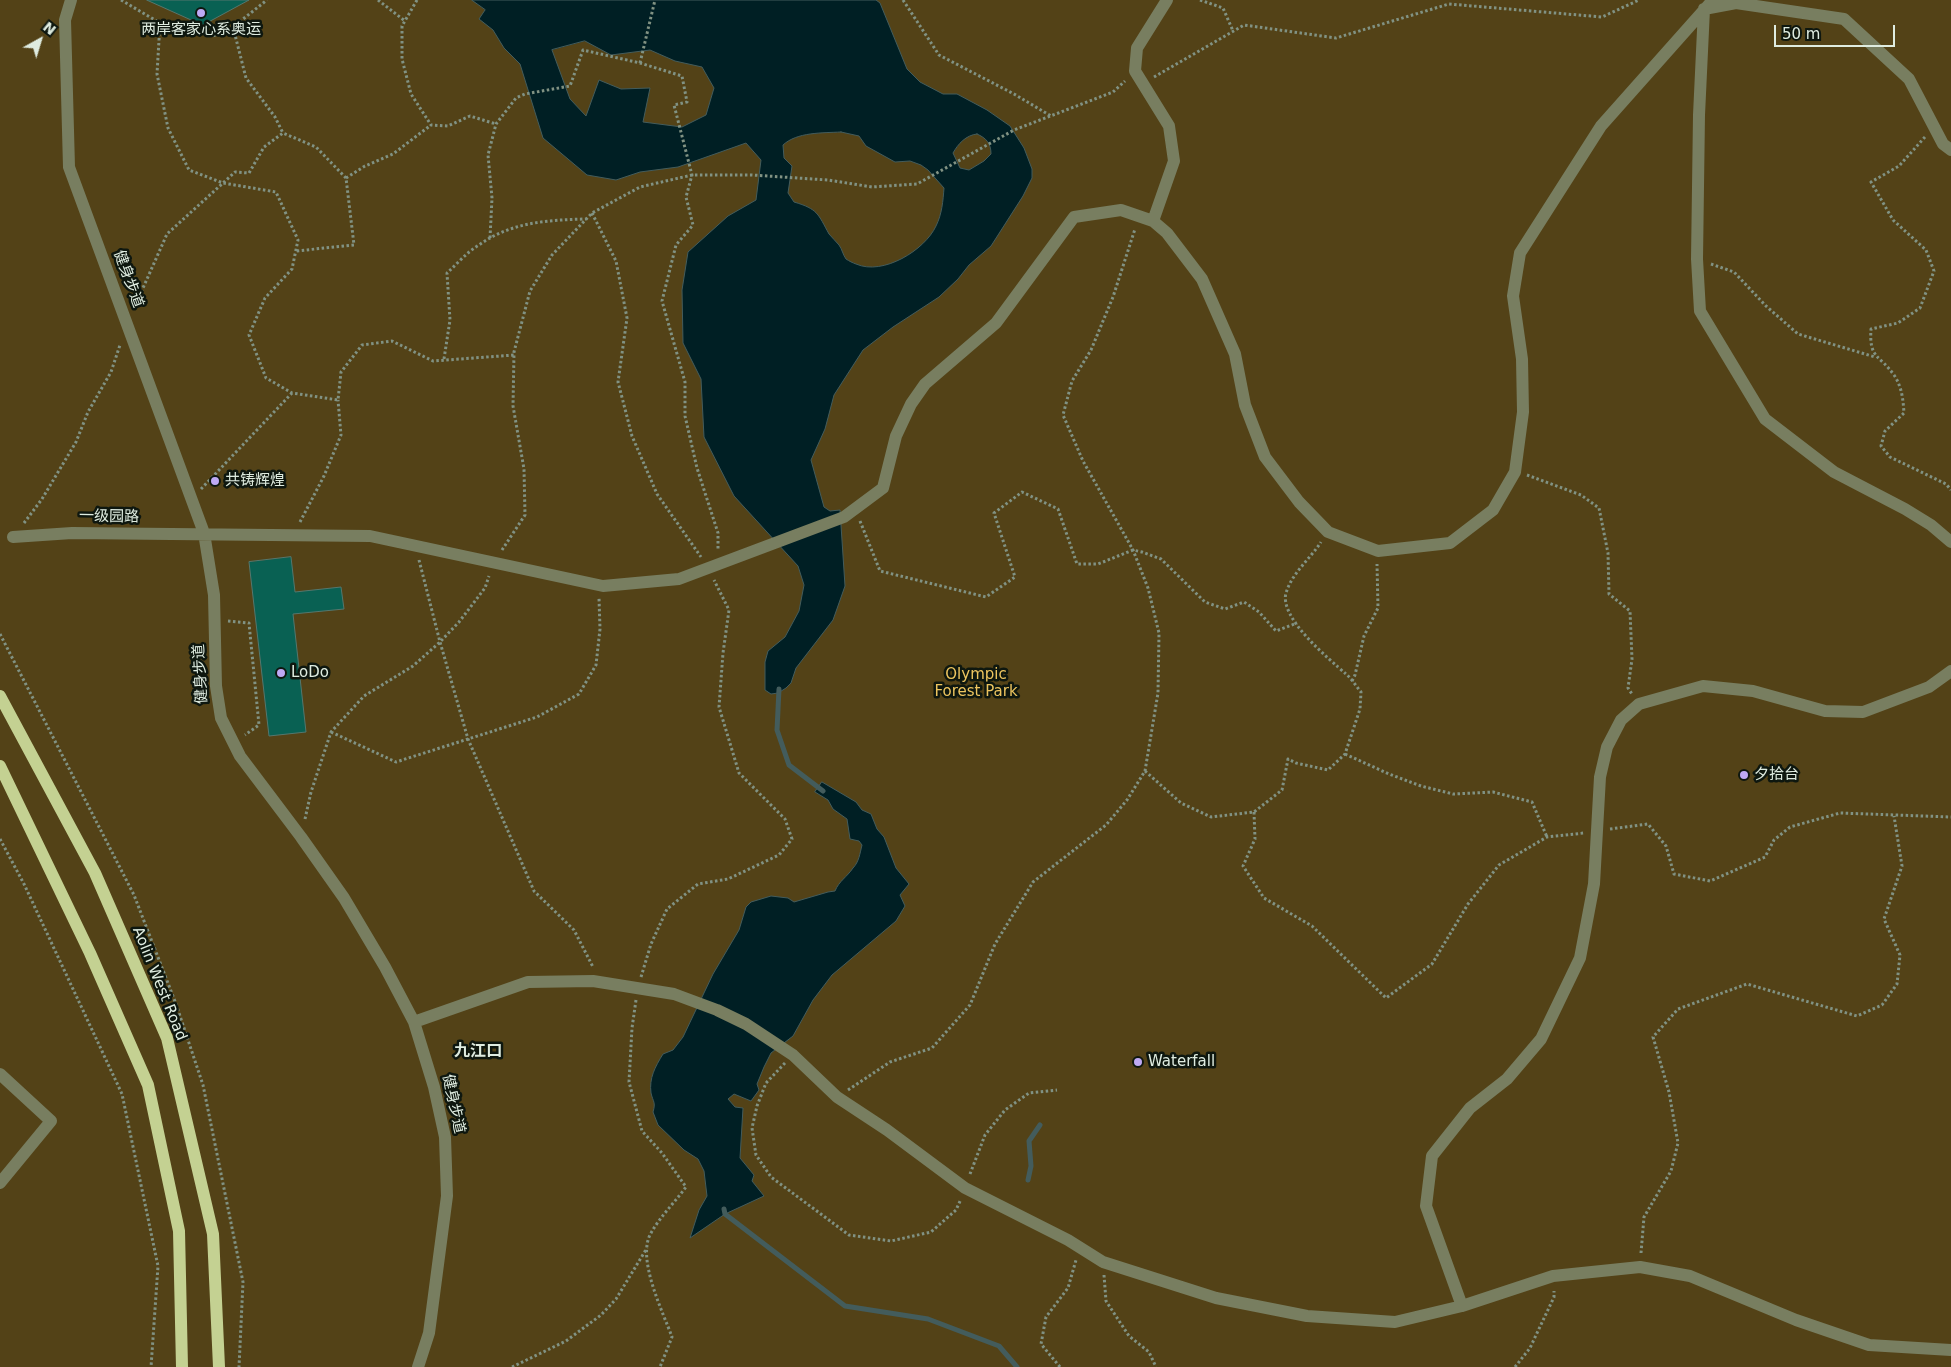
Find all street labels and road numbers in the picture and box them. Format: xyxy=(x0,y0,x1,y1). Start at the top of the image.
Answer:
street label: 健身步道 xyxy=(109,248,147,310)
street label: 一级园路 xyxy=(79,507,139,527)
street label: 健身步道 xyxy=(190,644,212,704)
street label: Aolin West Road xyxy=(128,925,190,1043)
street label: 健身步道 xyxy=(438,1073,468,1135)

